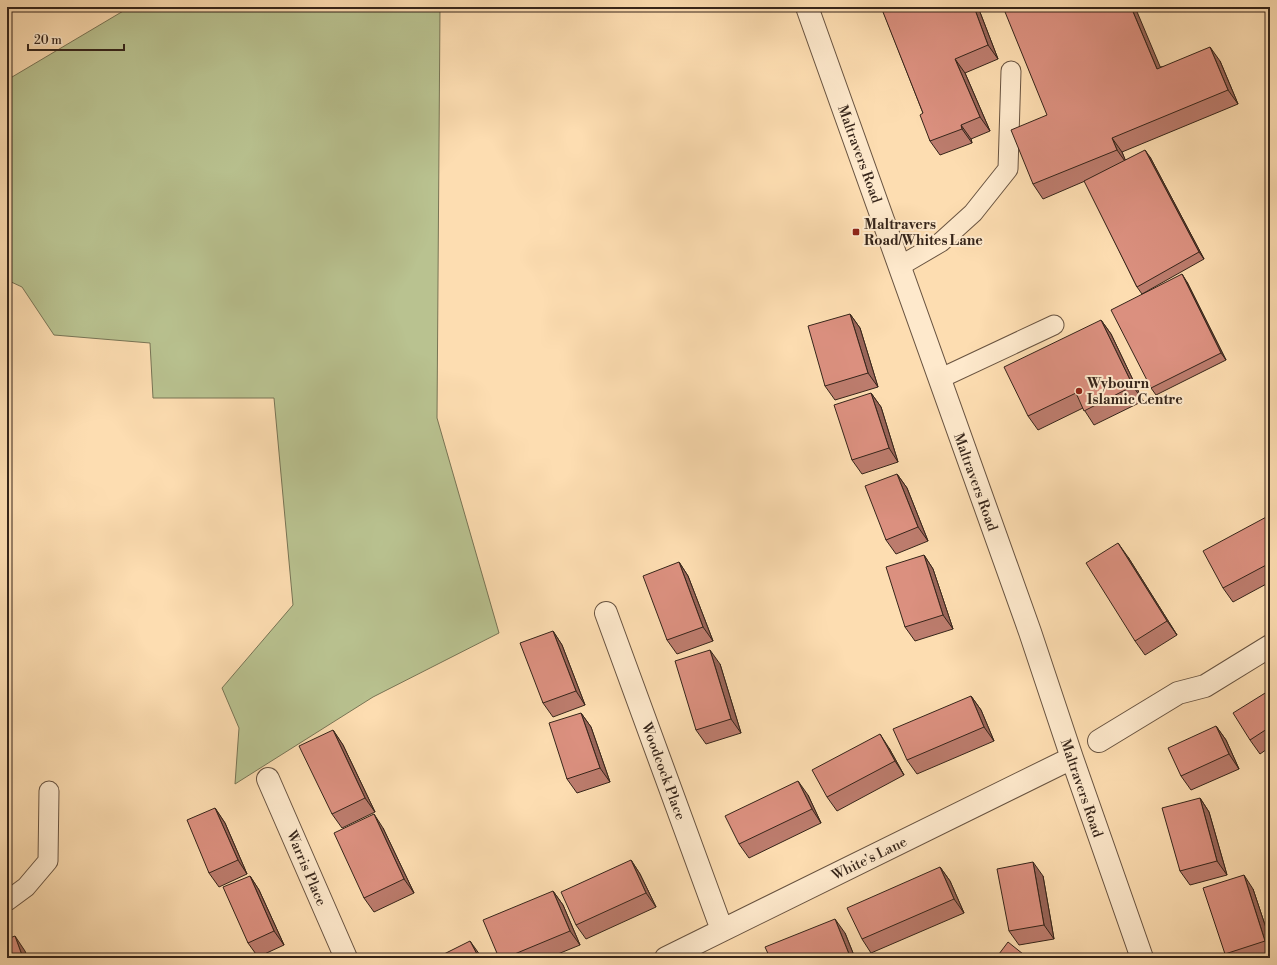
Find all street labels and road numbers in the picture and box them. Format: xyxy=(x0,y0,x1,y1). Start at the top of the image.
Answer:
street label: Maltravers Road xyxy=(833,103,885,206)
street label: Maltravers Road xyxy=(949,431,1001,534)
street label: Woodcock Place xyxy=(637,719,689,823)
street label: Maltravers Road xyxy=(1056,737,1106,840)
street label: Warris Place xyxy=(282,827,330,909)
street label: White's Lane xyxy=(828,833,910,885)

